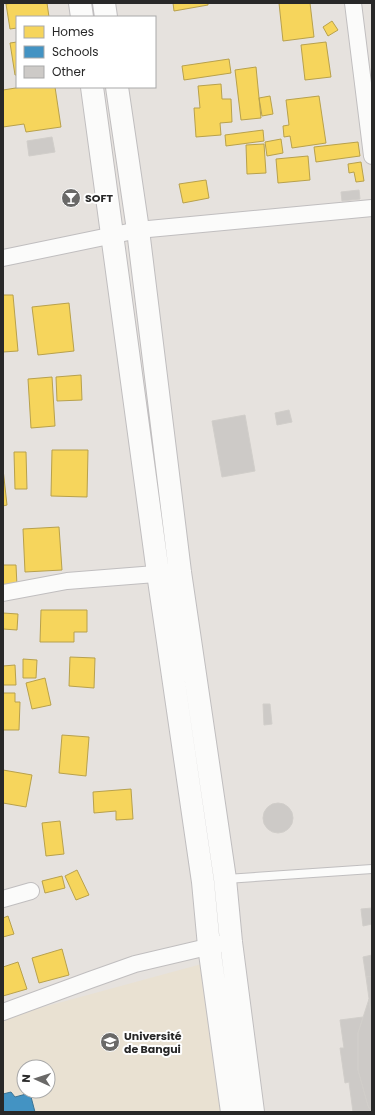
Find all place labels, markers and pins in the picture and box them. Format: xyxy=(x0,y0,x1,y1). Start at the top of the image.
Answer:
bar icon: SOFT xyxy=(60,187,82,209)
place label: SOFT xyxy=(85,190,113,206)
place label: Université de Bangui xyxy=(124,1028,182,1057)
school or university icon: Université de Bangui xyxy=(99,1031,121,1053)

